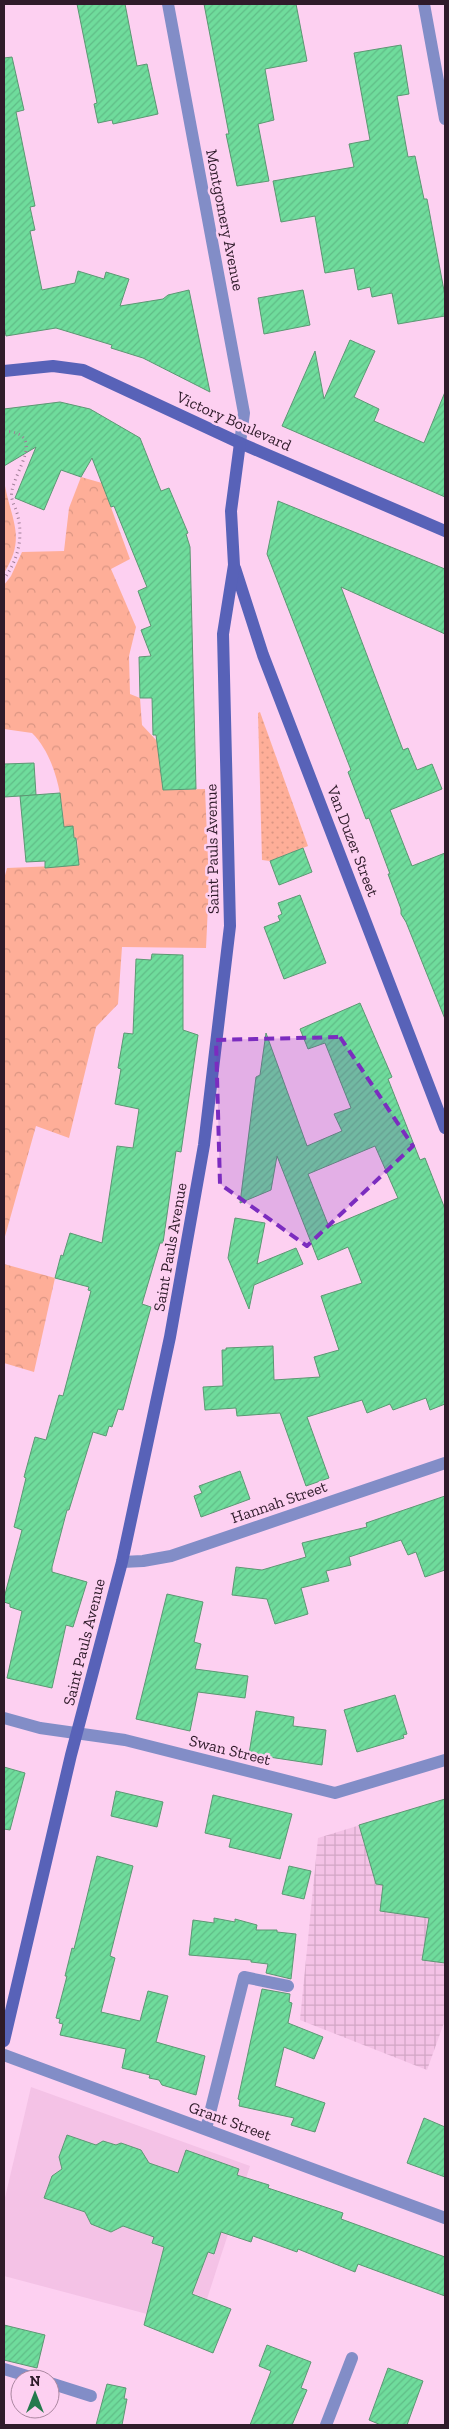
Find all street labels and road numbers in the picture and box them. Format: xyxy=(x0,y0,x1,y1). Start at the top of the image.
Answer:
street label: Montgomery Avenue xyxy=(202,148,248,292)
street label: Victory Boulevard xyxy=(173,387,295,455)
street label: Van Duzer Street xyxy=(323,782,383,899)
street label: Saint Pauls Avenue xyxy=(201,784,223,914)
street label: Saint Pauls Avenue xyxy=(149,1181,191,1313)
street label: Hannah Street xyxy=(228,1477,330,1527)
street label: Saint Pauls Avenue xyxy=(59,1576,109,1708)
street label: Swan Street xyxy=(187,1731,273,1769)
street label: Grant Street xyxy=(186,2097,274,2145)

